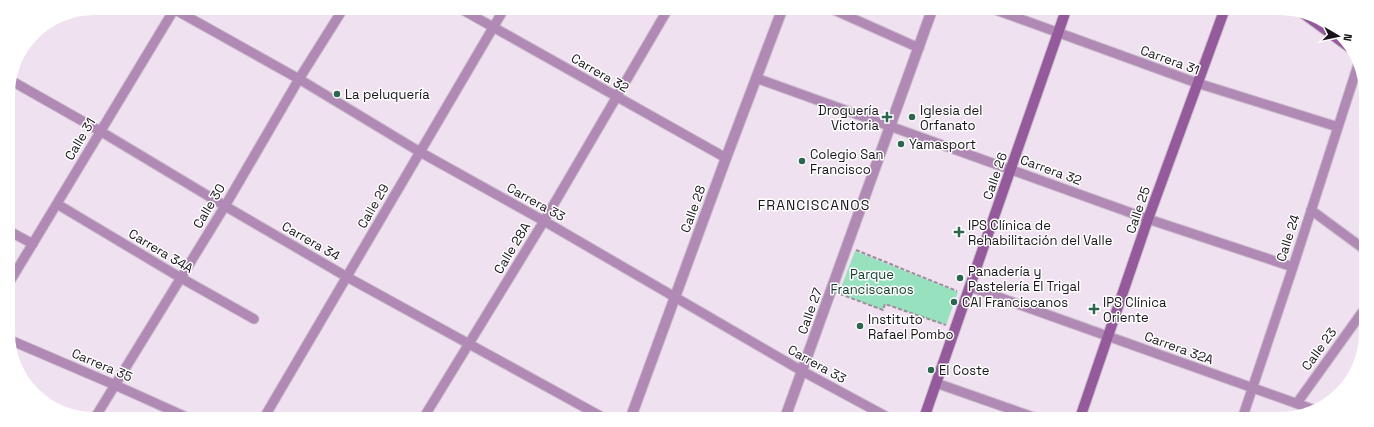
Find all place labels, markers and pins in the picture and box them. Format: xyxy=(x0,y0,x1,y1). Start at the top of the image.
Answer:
place label: La peluquería xyxy=(345,86,430,103)
marker: La peluquería xyxy=(332,89,342,99)
place label: Droguería Victoria xyxy=(818,102,880,134)
place label: Iglesia del Orfanato xyxy=(920,102,983,134)
marker: Droguería Victoria xyxy=(882,112,892,122)
marker: Iglesia del Orfanato xyxy=(907,112,917,122)
place label: Yamasport xyxy=(909,136,976,153)
marker: Yamasport xyxy=(896,139,906,149)
place label: Colegio San Francisco xyxy=(810,146,884,178)
marker: Colegio San Francisco xyxy=(797,156,807,166)
place label: IPS Clínica de Rehabilitación del Valle xyxy=(968,217,1112,249)
marker: IPS Clínica de Rehabilitación del Valle xyxy=(953,226,965,238)
place label: Panadería y Pastelería El Trigal xyxy=(968,263,1080,295)
marker: Panadería y Pastelería El Trigal xyxy=(955,273,965,283)
place label: CAI Franciscanos xyxy=(962,294,1068,311)
place label: IPS Clínica Oriente xyxy=(1103,294,1167,326)
marker: CAI Franciscanos xyxy=(949,297,959,307)
marker: IPS Clínica Oriente xyxy=(1088,303,1100,315)
place label: Instituto Rafael Pombo xyxy=(868,311,954,343)
marker: Instituto Rafael Pombo xyxy=(855,321,865,331)
place label: El Coste xyxy=(939,362,989,379)
marker: El Coste xyxy=(926,365,936,375)

